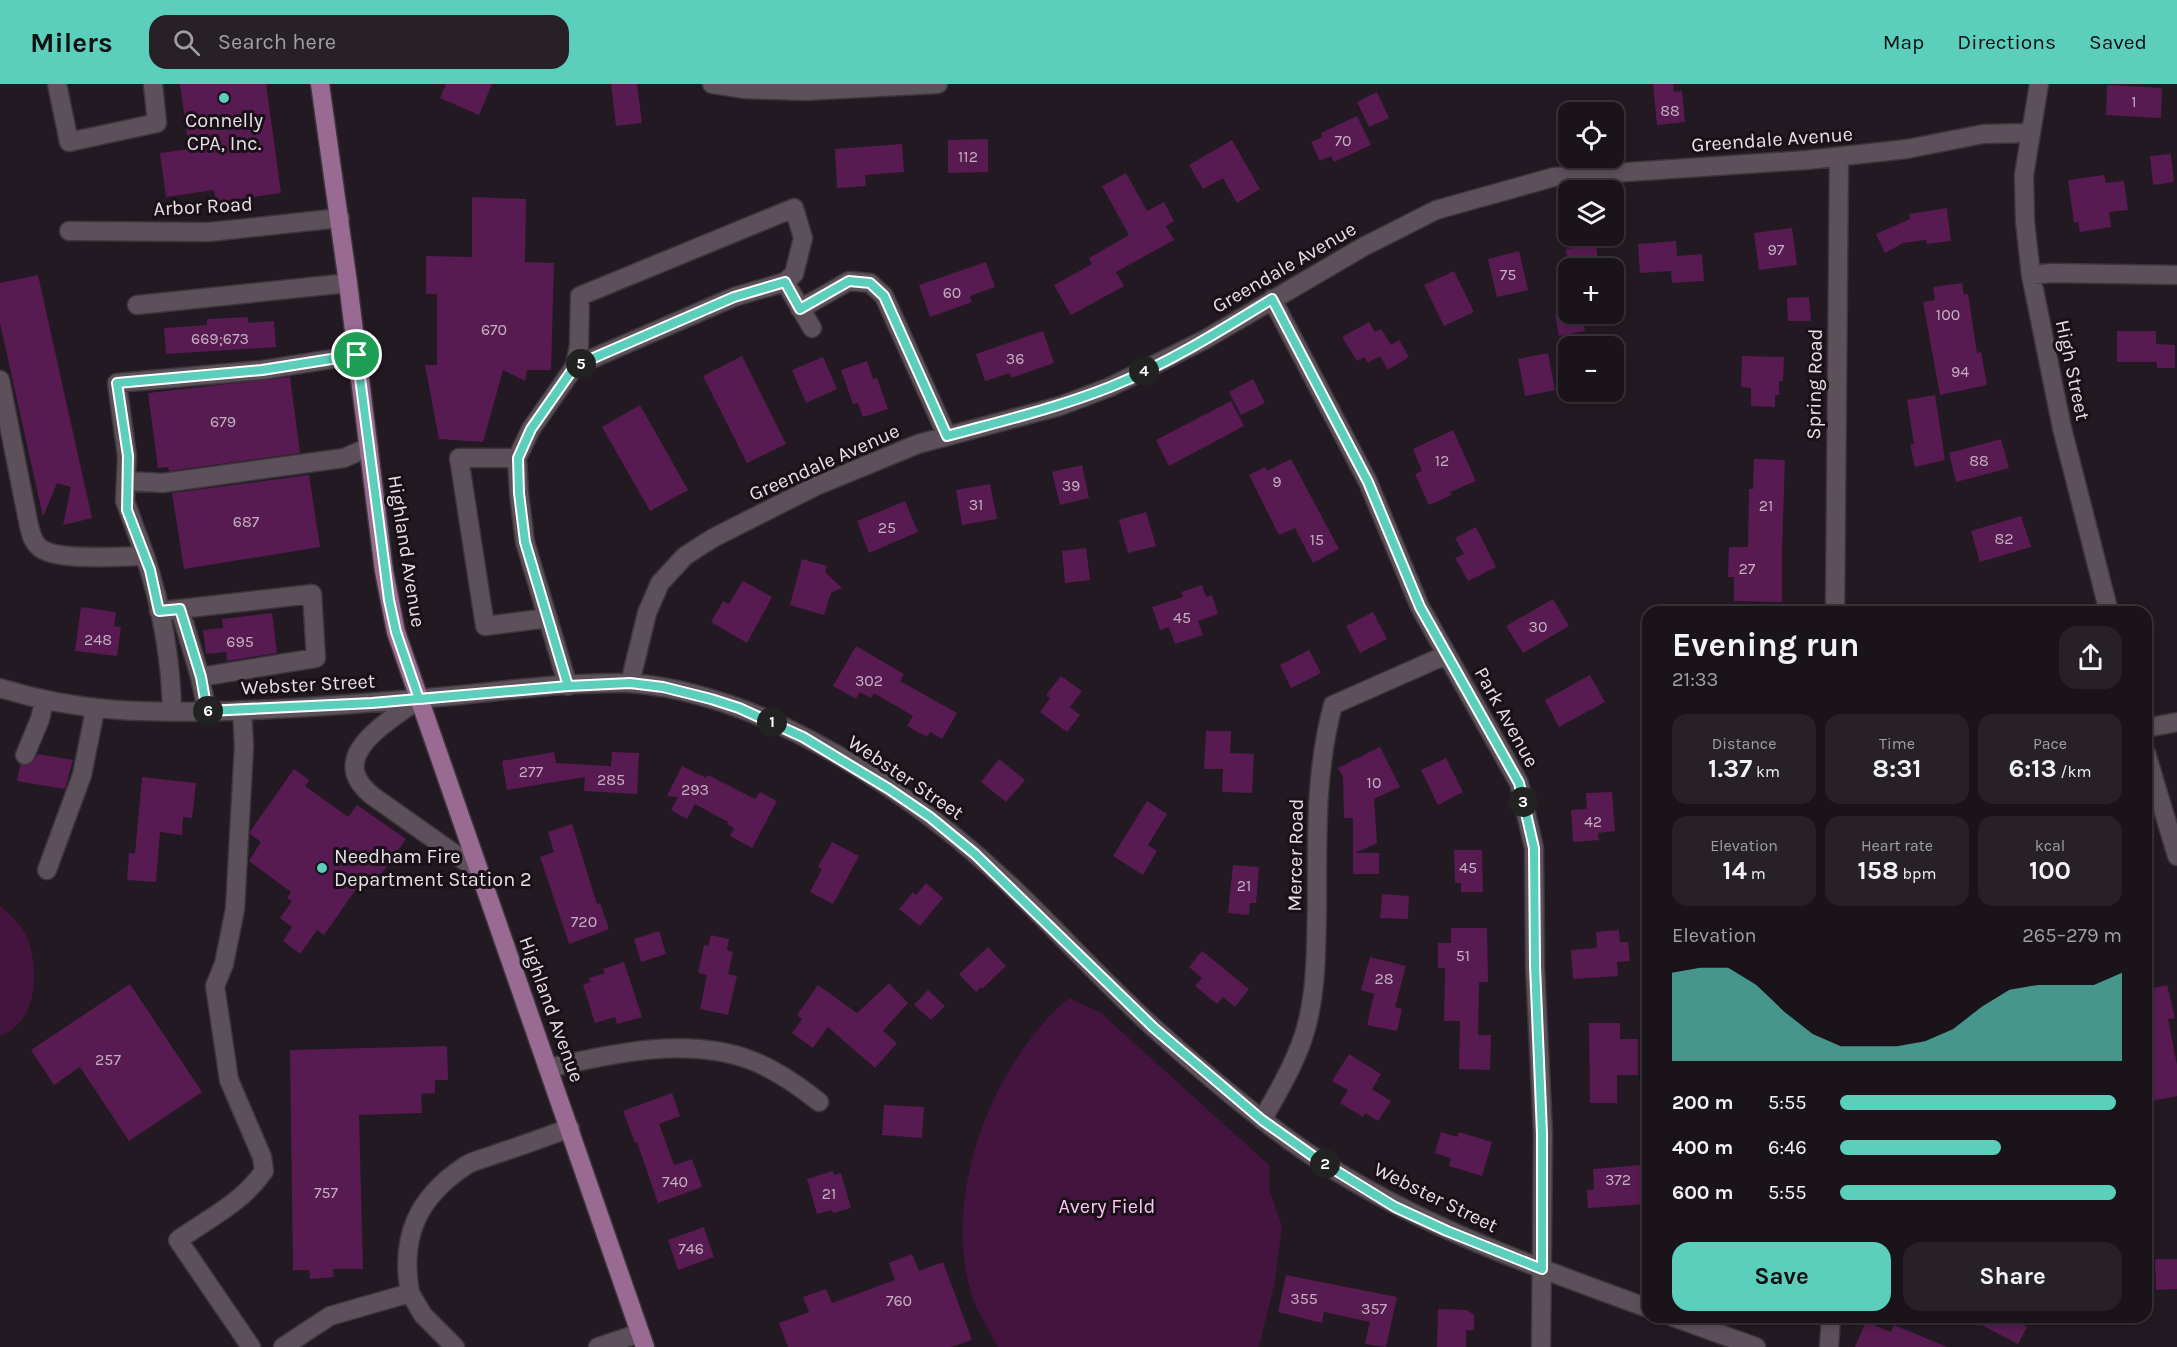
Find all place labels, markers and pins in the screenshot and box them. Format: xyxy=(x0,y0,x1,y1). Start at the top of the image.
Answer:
marker: Connelly CPA, Inc. xyxy=(217,91,231,105)
place label: Connelly CPA, Inc. xyxy=(185,109,263,155)
pin xyxy=(331,329,382,380)
pin: 5 xyxy=(566,349,596,379)
pin: 4 xyxy=(1129,356,1159,386)
pin: 6 xyxy=(193,696,223,726)
pin: 1 xyxy=(757,707,787,737)
pin: 3 xyxy=(1508,787,1538,817)
place label: Needham Fire Department Station 2 xyxy=(334,845,532,891)
marker: Needham Fire Department Station 2 xyxy=(315,861,329,875)
pin: 2 xyxy=(1310,1149,1340,1179)

